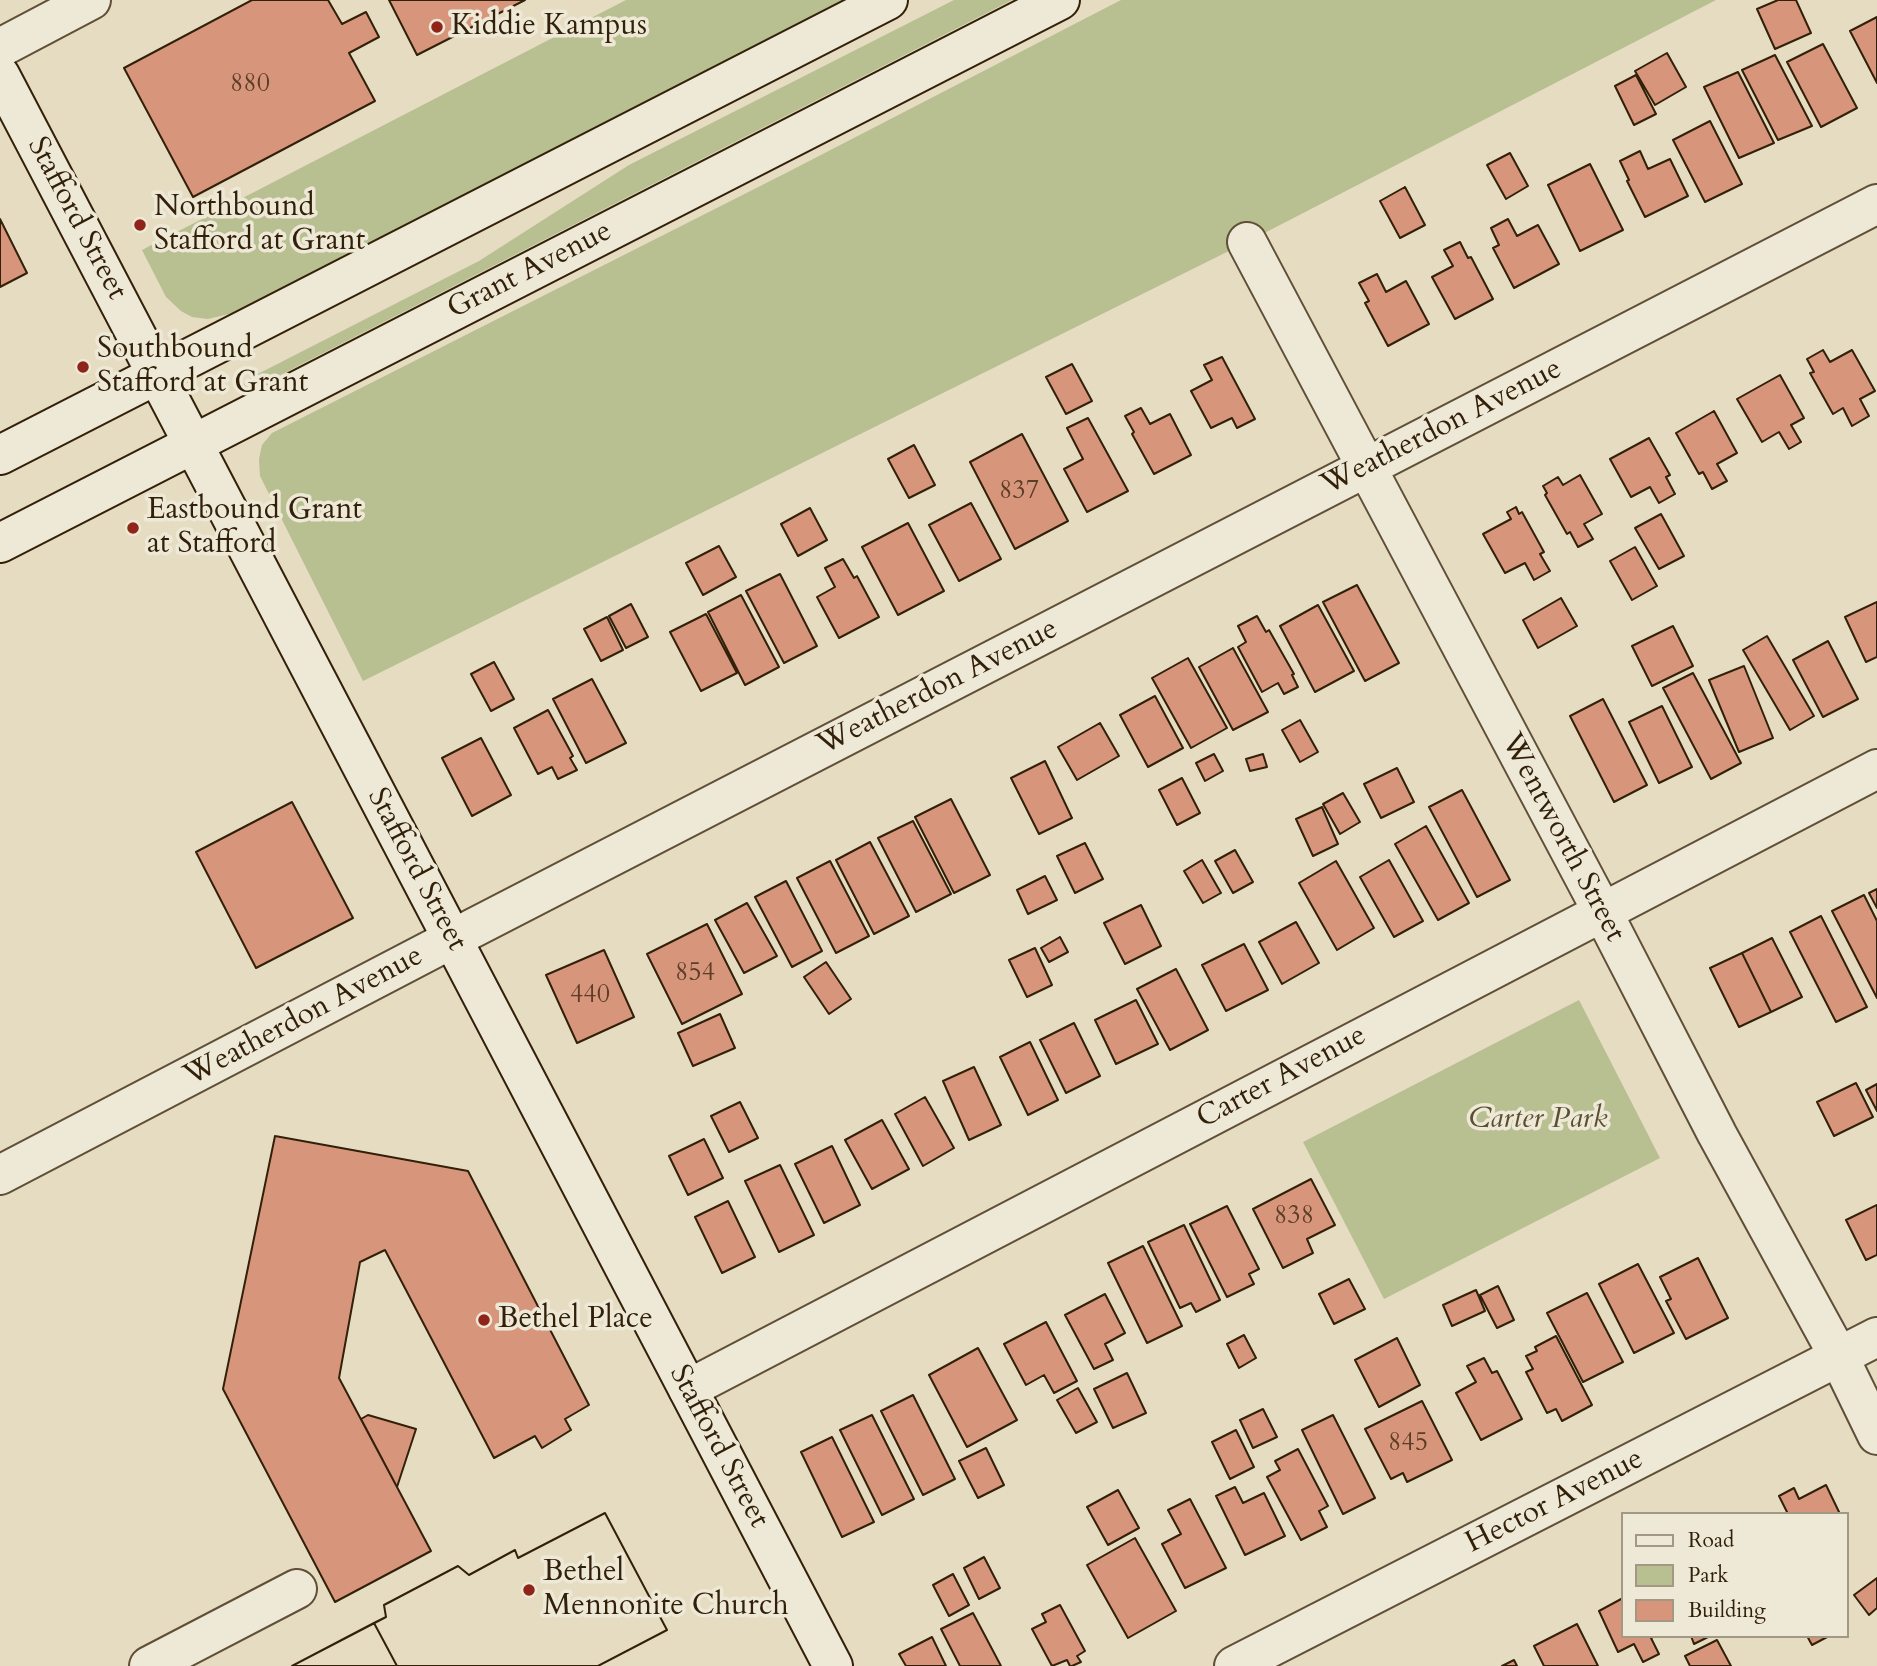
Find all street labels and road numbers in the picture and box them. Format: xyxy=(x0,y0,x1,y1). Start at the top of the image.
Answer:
street label: Stafford Street xyxy=(18,132,134,306)
street label: Grant Avenue xyxy=(442,214,618,328)
street label: Weatherdon Avenue xyxy=(1316,352,1568,504)
street label: Weatherdon Avenue xyxy=(812,612,1064,764)
street label: Wentworth Street xyxy=(1492,728,1632,948)
street label: Stafford Street xyxy=(358,783,474,957)
street label: Weatherdon Avenue xyxy=(179,939,429,1095)
street label: Carter Avenue xyxy=(1191,1018,1373,1138)
street label: Stafford Street xyxy=(660,1360,776,1534)
street label: Hector Avenue xyxy=(1460,1442,1650,1562)

